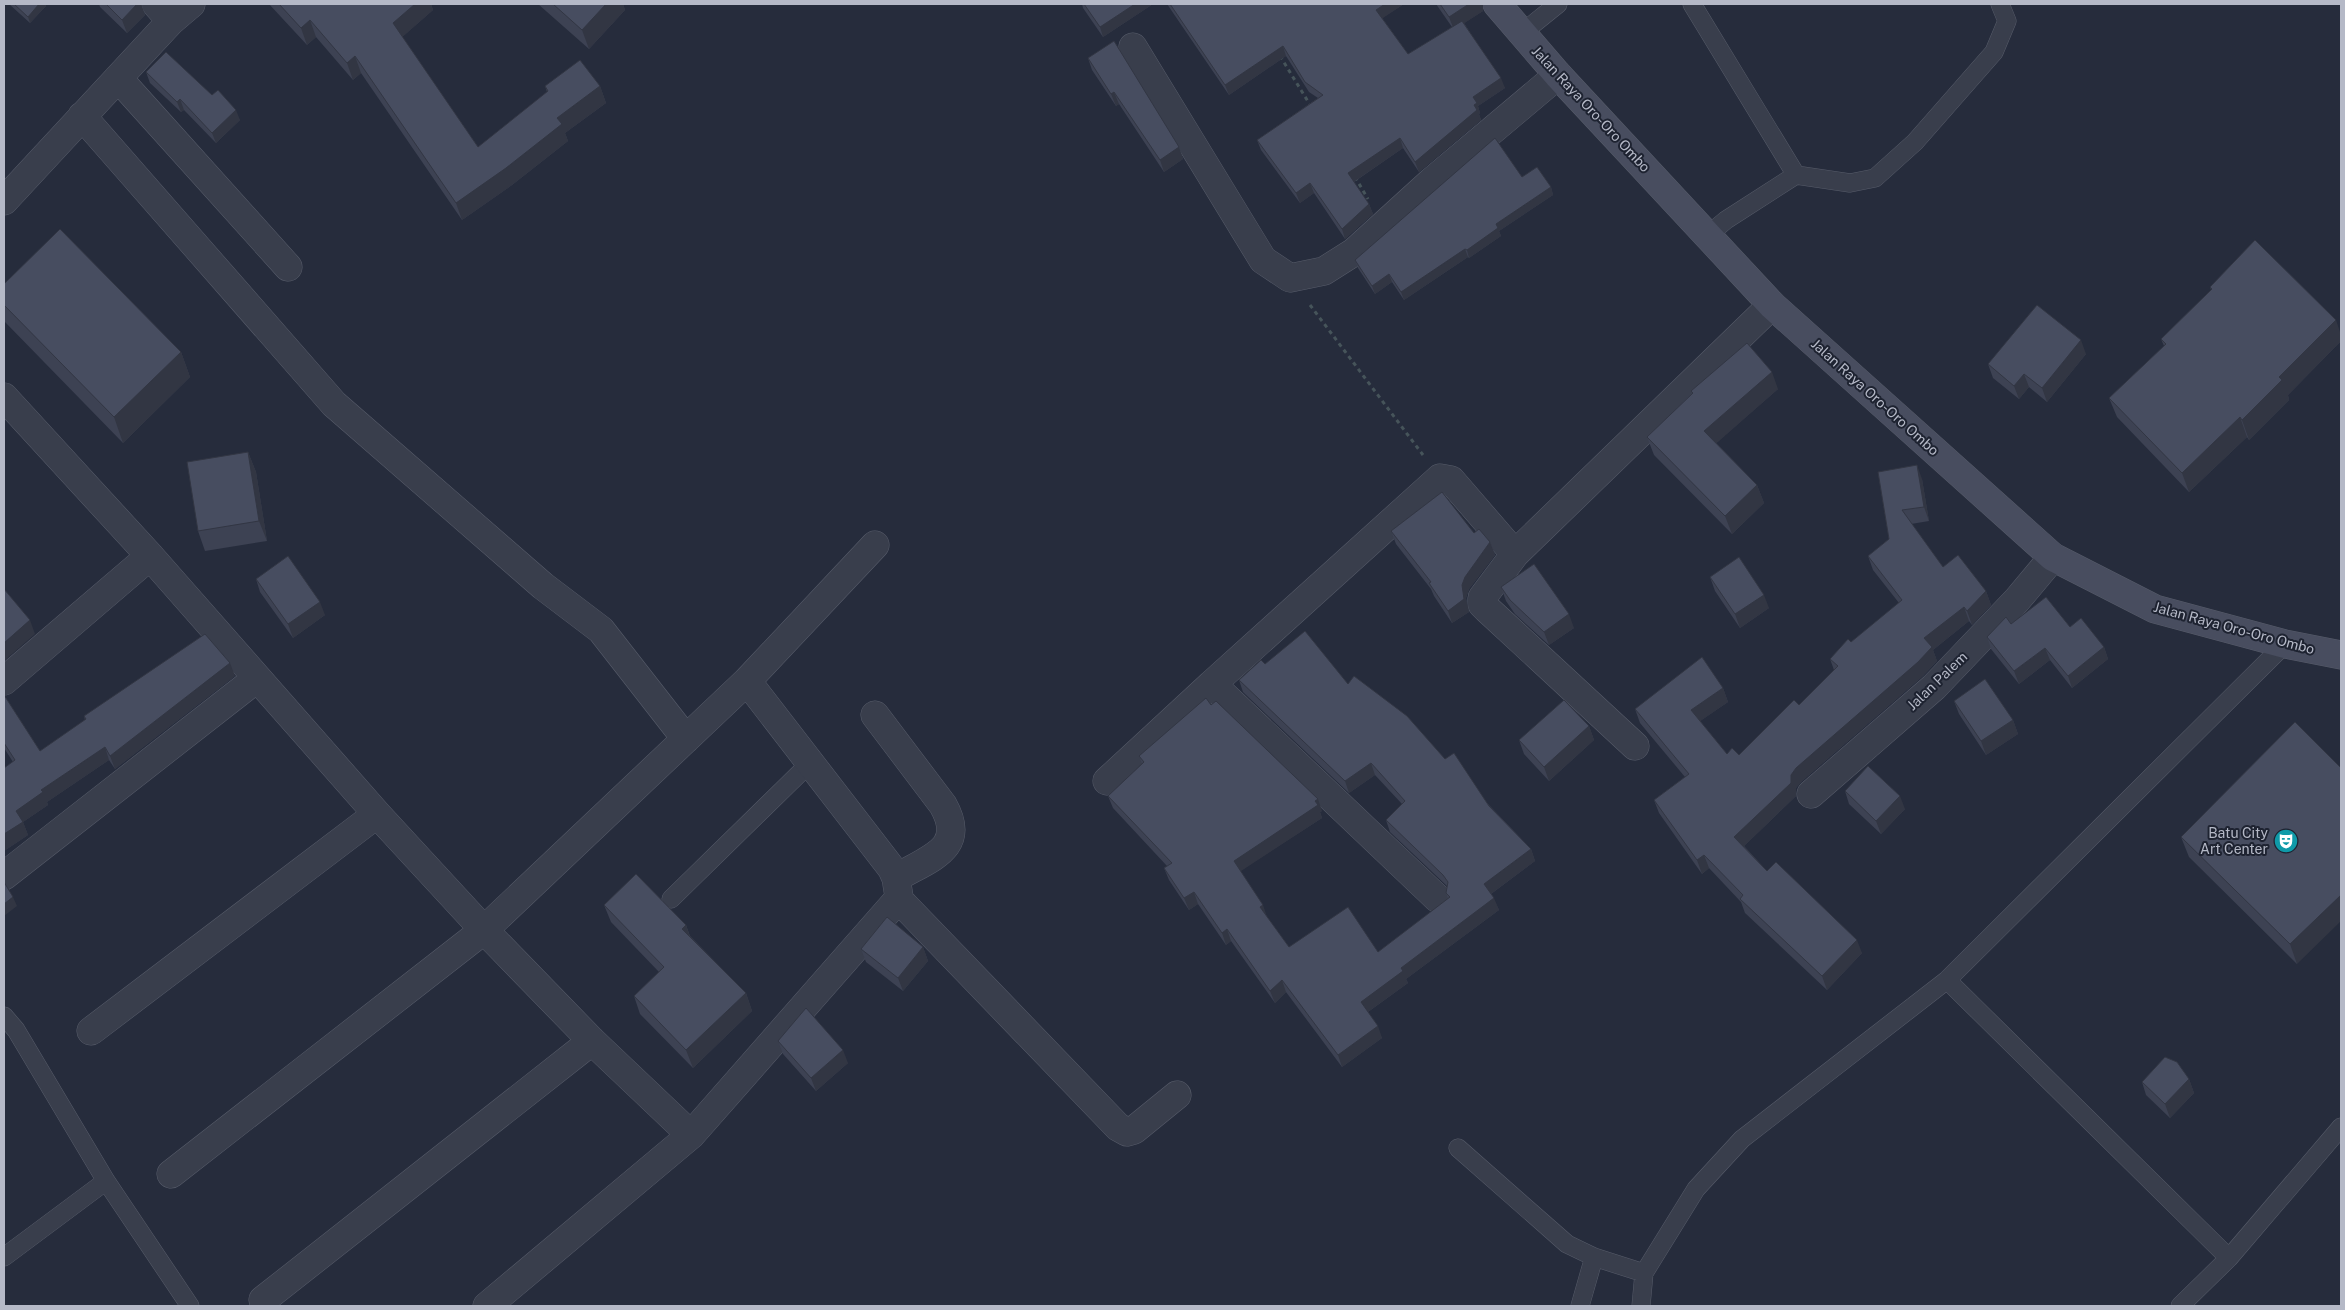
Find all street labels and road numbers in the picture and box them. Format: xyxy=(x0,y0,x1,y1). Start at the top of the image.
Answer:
street label: Jalan Raya Oro-Oro Ombo xyxy=(1529,43,1654,175)
street label: Jalan Raya Oro-Oro Ombo xyxy=(1808,335,1942,459)
street label: Jalan Raya Oro-Oro Ombo xyxy=(2152,599,2316,657)
street label: Jalan Palem xyxy=(1904,648,1970,714)

